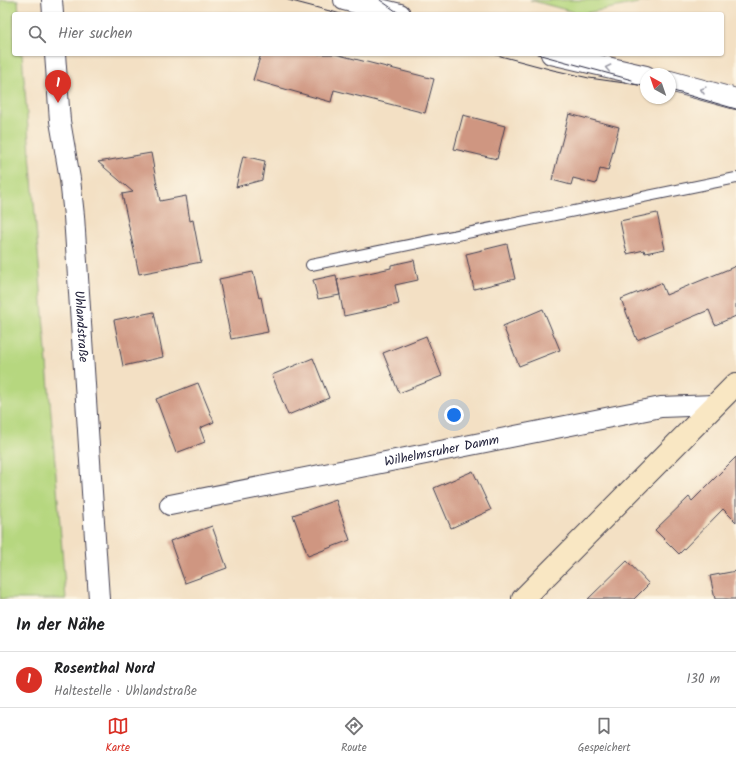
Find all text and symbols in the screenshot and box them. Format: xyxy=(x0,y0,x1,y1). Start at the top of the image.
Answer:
search box xyxy=(12,12,724,56)
text: Hier suchen xyxy=(58,22,132,46)
icon: search xyxy=(26,23,48,45)
one-way arrow xyxy=(605,64,611,72)
north arrow xyxy=(640,68,676,104)
pin: 1 xyxy=(45,70,71,103)
one-way arrow xyxy=(700,86,707,95)
street label: Uhlandstraße xyxy=(68,290,94,363)
your location xyxy=(444,405,464,425)
street label: Wilhelmsruher Damm xyxy=(382,429,501,472)
text: In der Nähe xyxy=(16,612,105,639)
text: Rosenthal Nord xyxy=(54,657,155,681)
text: 1 xyxy=(27,669,31,690)
text: 130 m xyxy=(686,669,720,690)
text: Haltestelle · Uhlandstraße xyxy=(54,681,197,702)
tab: Karte xyxy=(105,715,130,757)
tab: Route xyxy=(341,715,367,757)
tab: Gespeichert xyxy=(578,715,631,757)

